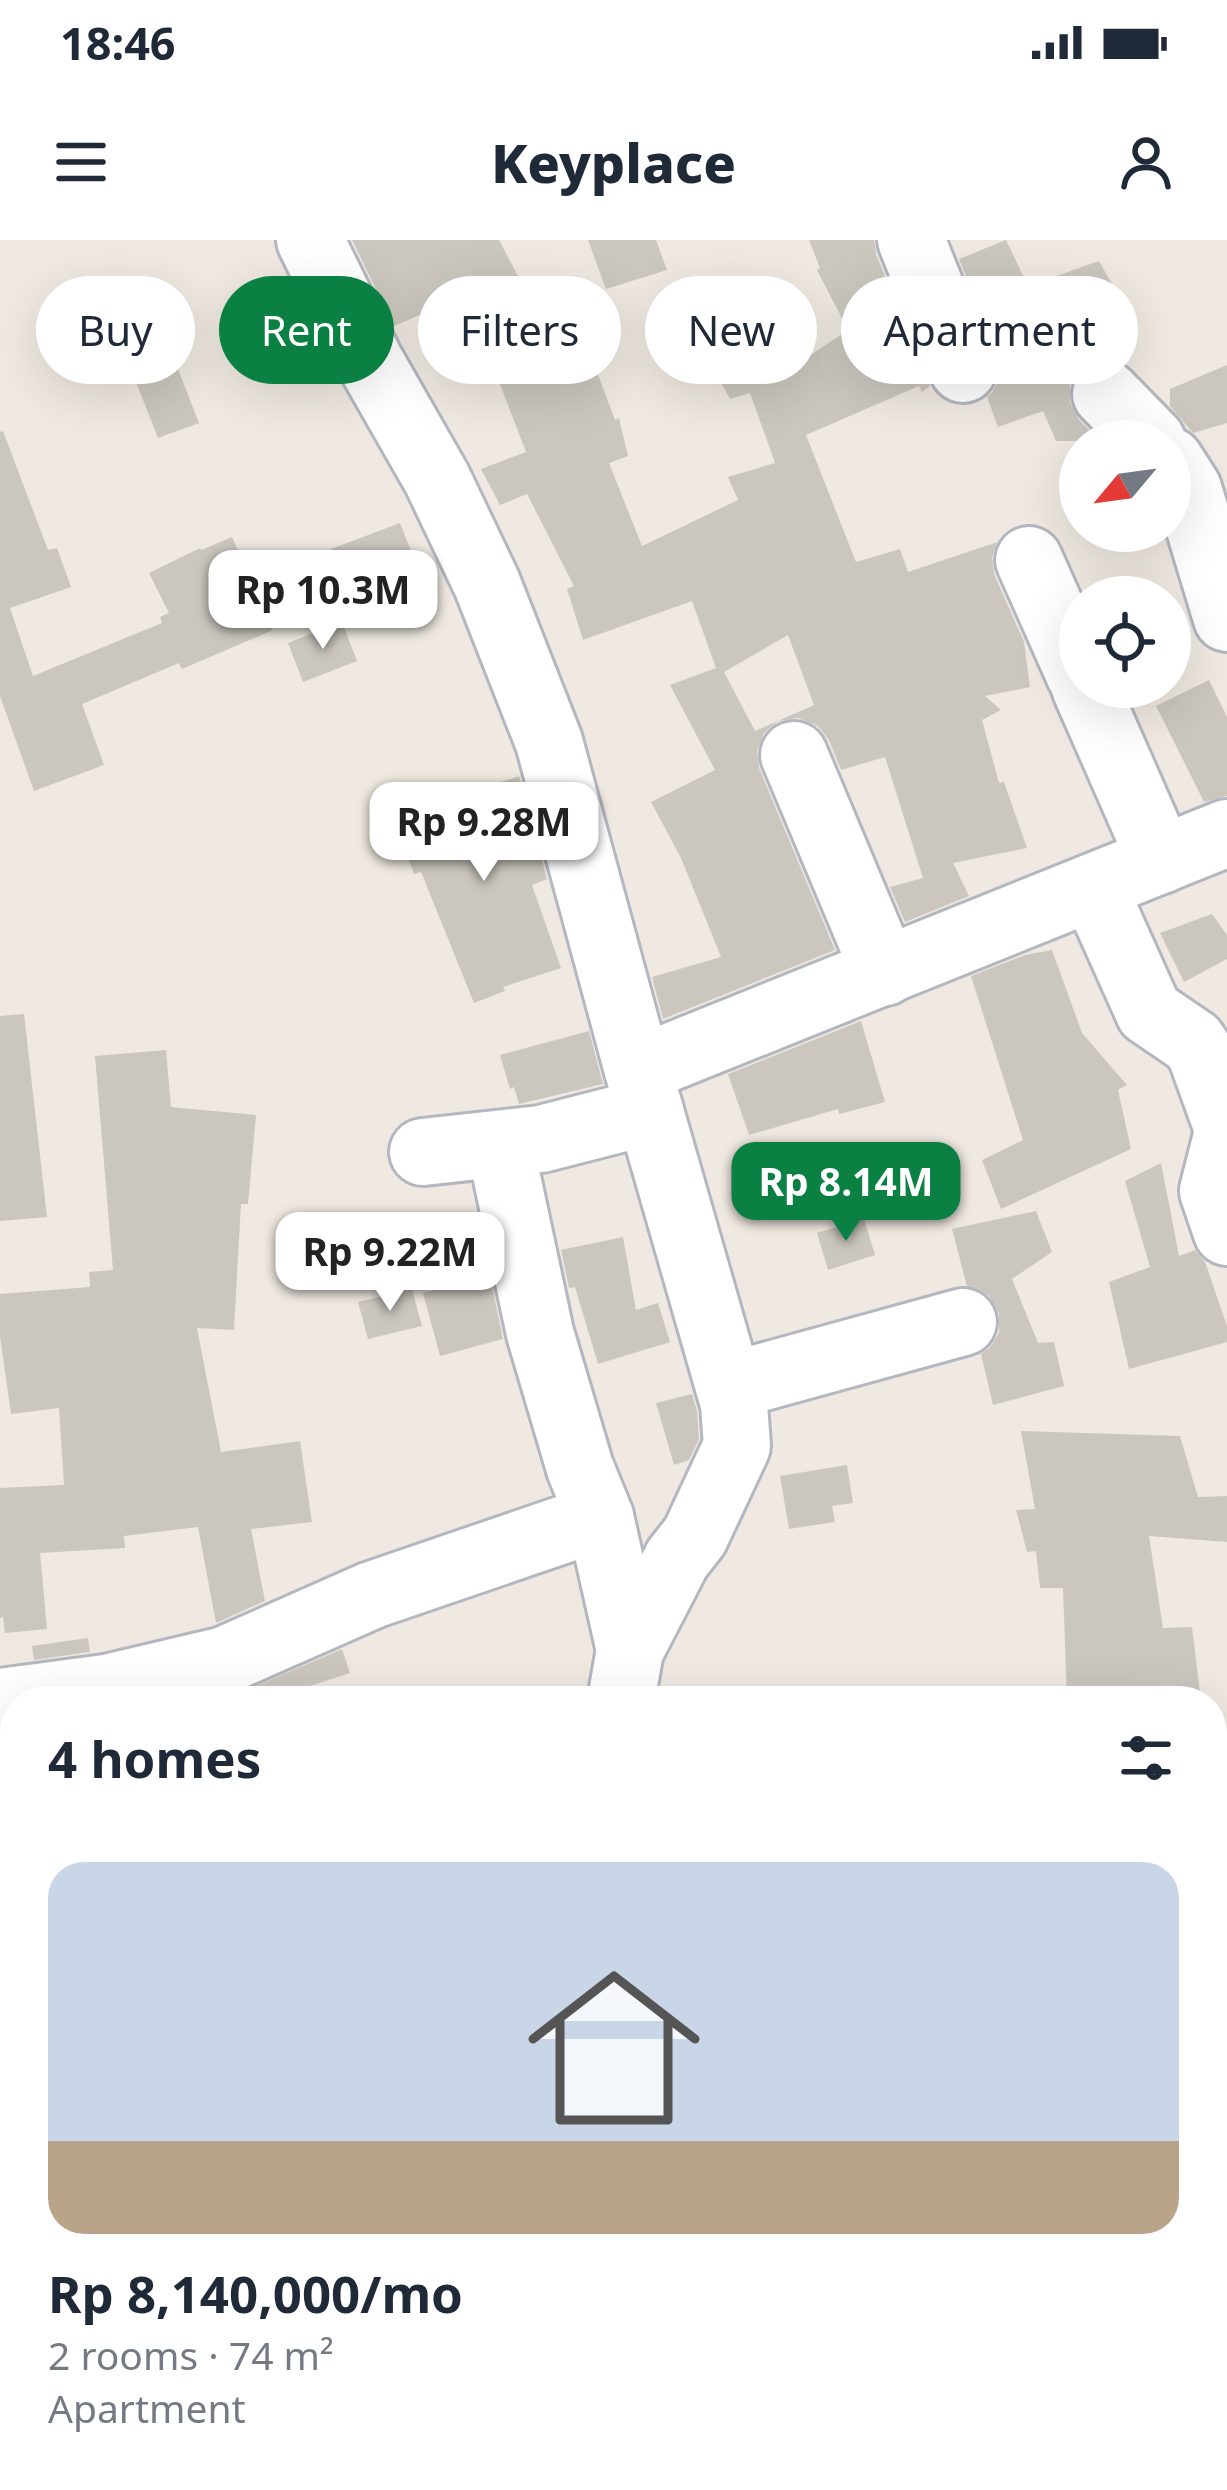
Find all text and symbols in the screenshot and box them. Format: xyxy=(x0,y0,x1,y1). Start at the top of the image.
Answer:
text: 18:46 xyxy=(60,12,176,73)
text: Keyplace xyxy=(491,125,736,199)
icon: menu xyxy=(48,129,114,195)
icon: person xyxy=(1113,129,1179,195)
chip: Buy xyxy=(36,276,195,384)
chip: Rent xyxy=(219,276,394,384)
chip: Filters xyxy=(418,276,621,384)
chip: New xyxy=(645,276,817,384)
chip: Apartment xyxy=(841,276,1138,384)
north arrow xyxy=(1059,420,1191,552)
map controls xyxy=(1059,420,1191,708)
pin: Rp 10.3M xyxy=(199,550,447,652)
text: Rp 10.3M xyxy=(235,562,411,615)
button: locate xyxy=(1059,576,1191,708)
pin: Rp 9.28M xyxy=(360,782,608,884)
text: Rp 9.28M xyxy=(396,794,572,847)
pin: Rp 8.14M xyxy=(722,1142,970,1244)
text: Rp 8.14M xyxy=(758,1154,934,1207)
pin: Rp 9.22M xyxy=(266,1212,514,1314)
text: Rp 9.22M xyxy=(302,1224,478,1277)
text: 4 homes xyxy=(48,1723,261,1793)
icon: filters xyxy=(1113,1725,1179,1791)
icon: home xyxy=(506,1940,722,2156)
text: Rp 8,140,000/mo xyxy=(48,2258,463,2328)
text: 2 rooms · 74 m² xyxy=(48,2328,334,2381)
text: Apartment xyxy=(48,2381,246,2434)

